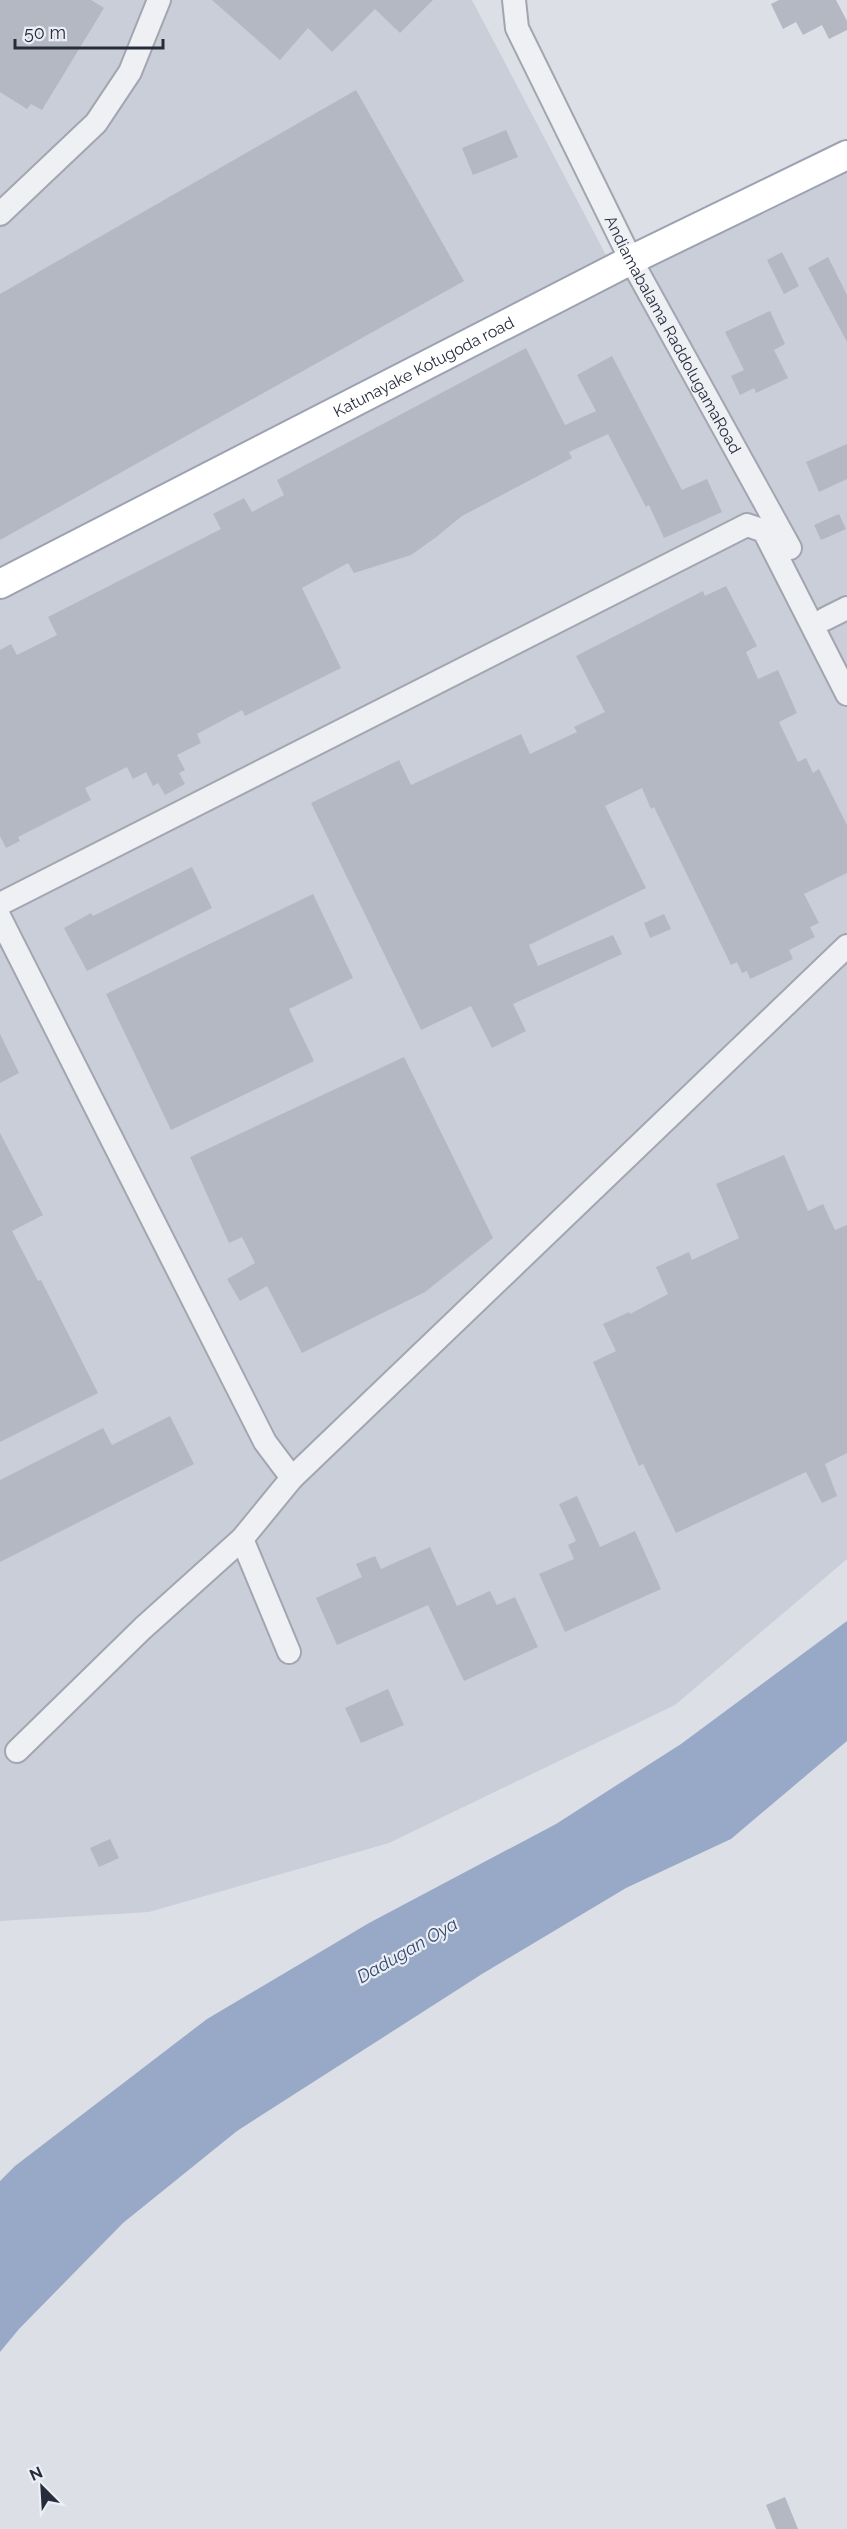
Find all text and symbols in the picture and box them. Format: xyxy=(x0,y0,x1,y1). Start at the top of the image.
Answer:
scale bar xyxy=(15,12,164,50)
text: 50 m xyxy=(24,22,66,43)
street label: Andiamabalama RaddolugamaRoad xyxy=(601,212,745,457)
street label: Katunayake Kotugoda road xyxy=(330,312,517,421)
water label: Dadugan Oya xyxy=(353,1913,461,1987)
north arrow xyxy=(12,2457,72,2517)
text: N xyxy=(27,2463,46,2485)

